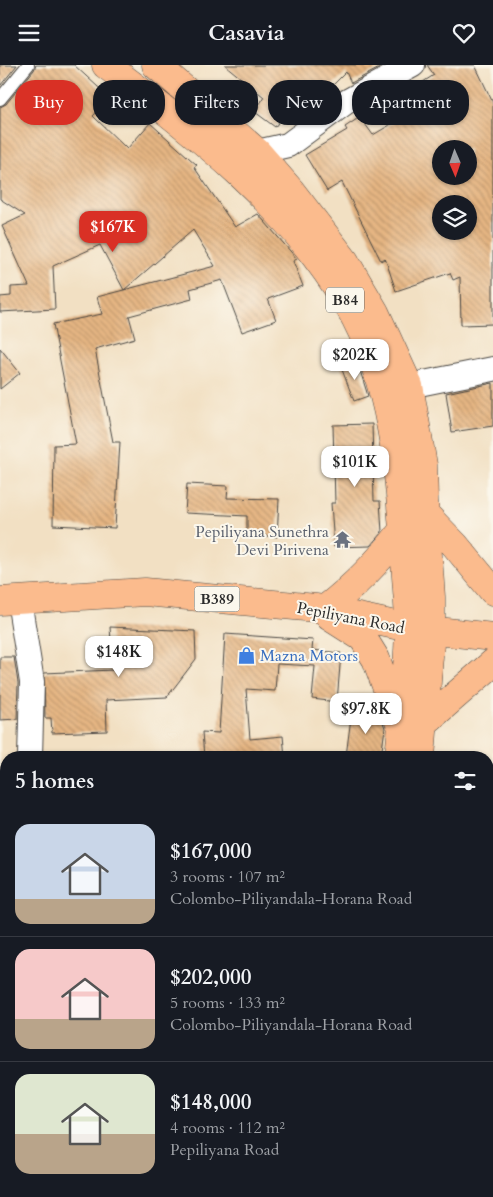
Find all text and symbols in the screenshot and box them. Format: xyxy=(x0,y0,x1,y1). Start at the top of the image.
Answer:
text: Casavia xyxy=(208,18,285,48)
icon: menu xyxy=(15,19,43,47)
icon: heart xyxy=(450,19,478,47)
chip: Buy xyxy=(15,80,83,125)
chip: Rent xyxy=(93,80,165,125)
chip: Filters xyxy=(175,80,258,125)
chip: New xyxy=(268,80,342,125)
chip: Apartment xyxy=(352,80,469,125)
north arrow xyxy=(432,140,478,185)
map controls xyxy=(432,140,477,240)
button: layers xyxy=(432,195,477,240)
pin: $167K xyxy=(78,211,148,253)
text: $167K xyxy=(90,216,136,238)
road number: B84 xyxy=(326,287,364,313)
pin: $202K xyxy=(320,339,390,381)
text: $202K xyxy=(332,344,378,366)
pin: $101K xyxy=(320,445,390,488)
text: $101K xyxy=(332,451,378,473)
place label: Pepiliyana Sunethra Devi Pirivena xyxy=(195,521,329,561)
temple icon: Pepiliyana Sunethra Devi Pirivena xyxy=(333,530,353,550)
road number: B389 xyxy=(194,587,240,611)
street label: Pepiliyana Road xyxy=(295,597,407,639)
pin: $148K xyxy=(84,635,154,678)
text: $148K xyxy=(96,641,142,663)
shop icon: Mazna Motors xyxy=(236,645,256,665)
place label: Mazna Motors xyxy=(260,645,358,667)
pin: $97.8K xyxy=(325,693,407,735)
text: $97.8K xyxy=(341,698,391,720)
text: 5 homes xyxy=(15,767,94,796)
icon: filters xyxy=(451,767,479,795)
text: $167,000 xyxy=(170,837,251,866)
icon: home xyxy=(55,844,115,904)
text: 3 rooms · 107 m² xyxy=(170,866,285,888)
text: Colombo-Piliyandala-Horana Road xyxy=(170,888,412,910)
text: $202,000 xyxy=(170,963,251,992)
icon: home xyxy=(55,969,115,1029)
text: 5 rooms · 133 m² xyxy=(170,992,285,1014)
text: Colombo-Piliyandala-Horana Road xyxy=(170,1014,412,1036)
text: $148,000 xyxy=(170,1088,251,1117)
icon: home xyxy=(55,1094,115,1154)
text: 4 rooms · 112 m² xyxy=(170,1117,285,1139)
text: Pepiliyana Road xyxy=(170,1139,279,1161)

